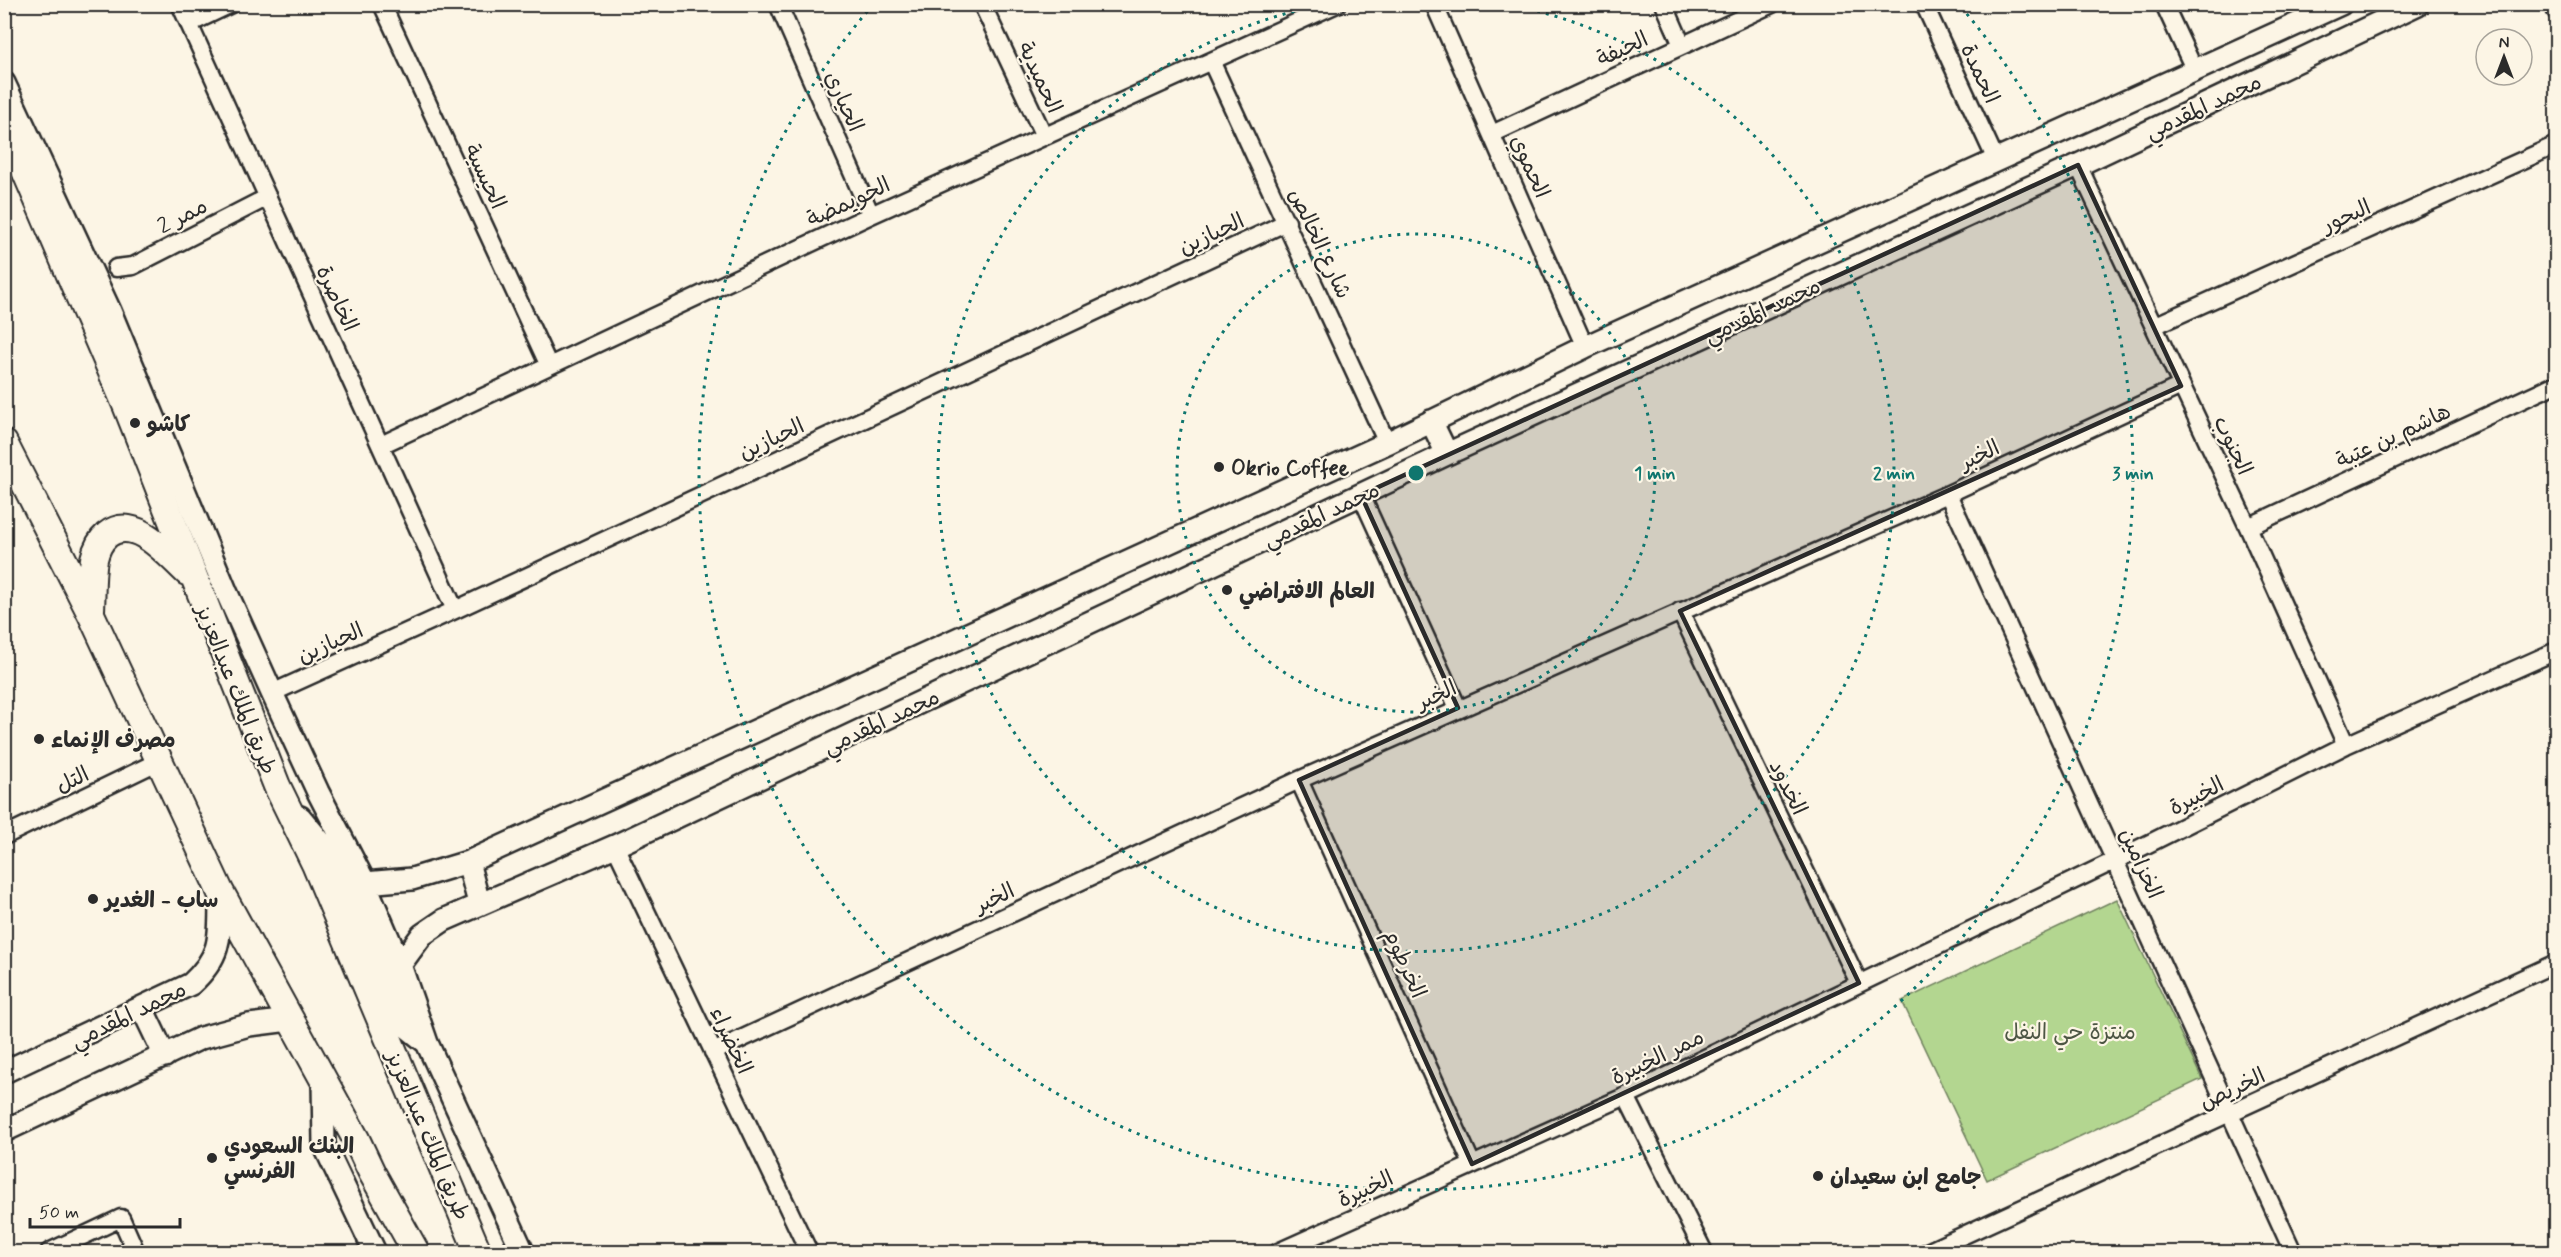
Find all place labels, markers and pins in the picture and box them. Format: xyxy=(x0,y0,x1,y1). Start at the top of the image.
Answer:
place label: كاشو xyxy=(146,411,191,439)
marker: كاشو xyxy=(128,416,142,430)
place label: Okrio Coffee xyxy=(1231,455,1350,483)
marker: Okrio Coffee xyxy=(1212,460,1226,474)
centre of rings xyxy=(1406,463,1426,483)
place label: العالم الافتراضي xyxy=(1239,578,1375,610)
marker: العالم الافتراضي xyxy=(1220,583,1234,597)
place label: مصرف الإنماء xyxy=(51,727,176,755)
marker: مصرف الإنماء xyxy=(32,732,46,746)
place label: ساب - الغدير xyxy=(103,887,218,915)
marker: ساب - الغدير xyxy=(86,892,100,906)
place label: البنك السعودي الفرنسي xyxy=(224,1133,354,1190)
marker: البنك السعودي الفرنسي xyxy=(205,1151,219,1165)
place label: جامع ابن سعيدان xyxy=(1830,1164,1982,1192)
marker: جامع ابن سعيدان xyxy=(1811,1169,1825,1183)

